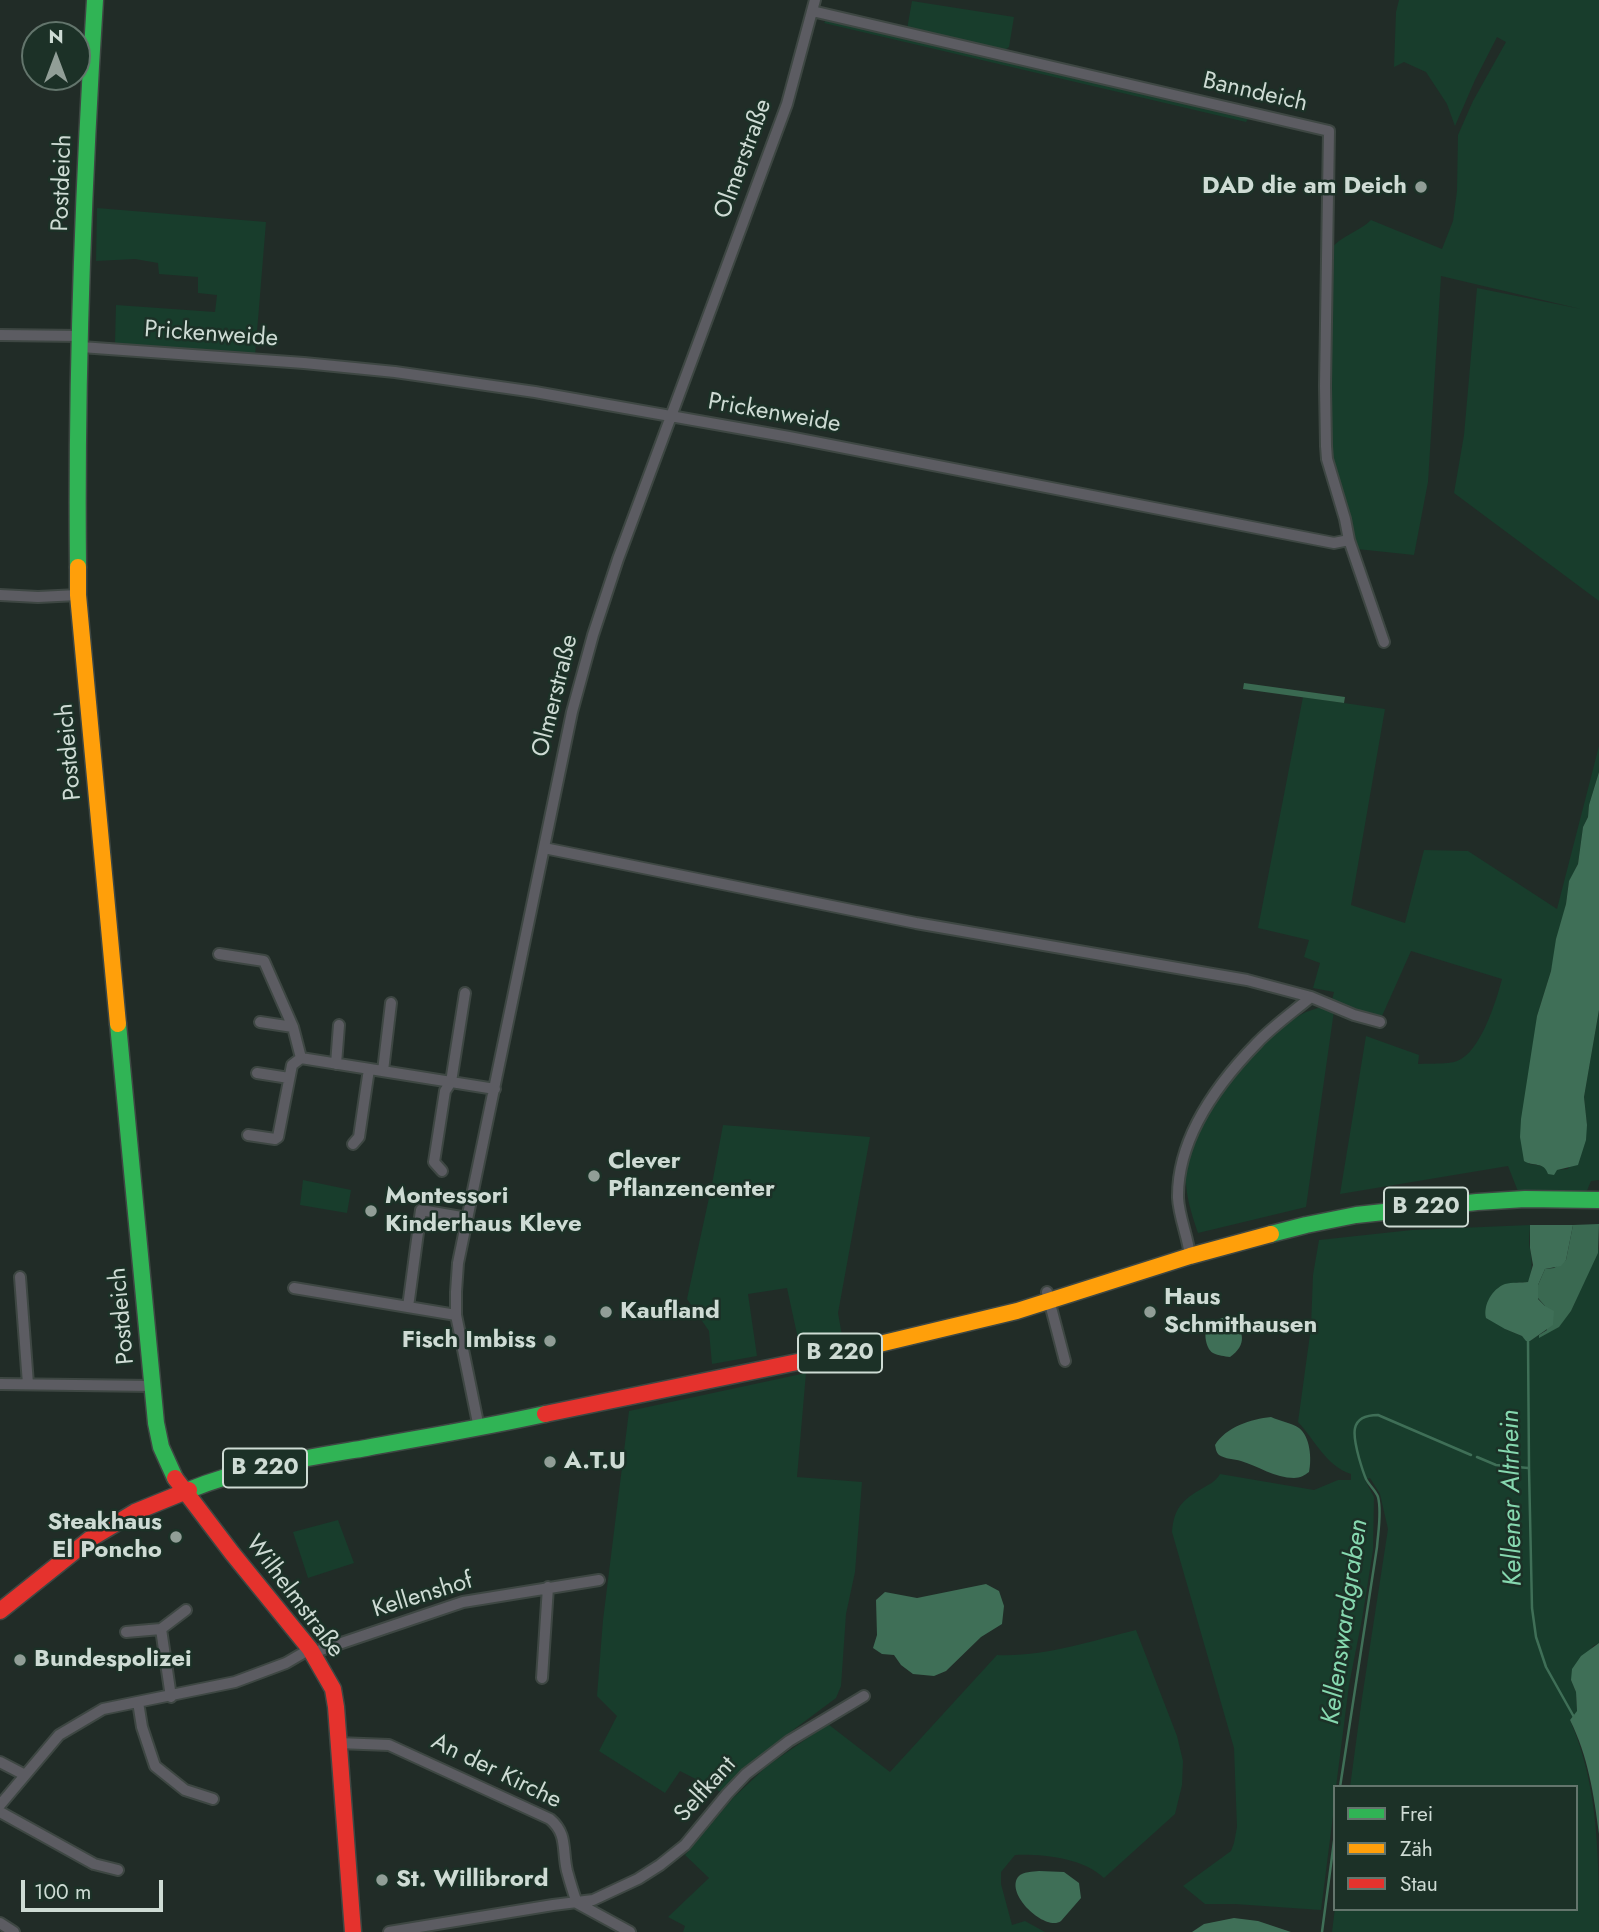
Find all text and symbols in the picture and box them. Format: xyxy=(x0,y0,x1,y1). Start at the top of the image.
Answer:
north arrow xyxy=(21,21,91,91)
text: N xyxy=(48,23,64,50)
street label: Banndeich xyxy=(1200,67,1310,119)
street label: Olmerstraße xyxy=(709,95,779,223)
street label: Postdeich xyxy=(47,134,79,232)
place label: DAD die am Deich xyxy=(1202,173,1407,201)
marker: DAD die am Deich xyxy=(1413,179,1429,195)
street label: Prickenweide xyxy=(143,316,279,354)
street label: Prickenweide xyxy=(705,388,843,440)
street label: Olmerstraße xyxy=(527,632,585,760)
street label: Postdeich xyxy=(51,702,89,802)
place label: Clever Pflanzencenter xyxy=(608,1148,775,1204)
marker: Clever Pflanzencenter xyxy=(586,1168,602,1184)
place label: Montessori Kinderhaus Kleve xyxy=(385,1183,582,1239)
road number: B 220 xyxy=(1384,1188,1468,1226)
marker: Montessori Kinderhaus Kleve xyxy=(363,1203,379,1219)
street label: Postdeich xyxy=(104,1266,142,1366)
place label: Haus Schmithausen xyxy=(1164,1284,1317,1340)
place label: Kaufland xyxy=(620,1298,720,1326)
marker: Kaufland xyxy=(598,1304,614,1320)
marker: Haus Schmithausen xyxy=(1142,1304,1158,1320)
place label: Fisch Imbiss xyxy=(402,1327,536,1355)
marker: Fisch Imbiss xyxy=(542,1333,558,1349)
road number: B 220 xyxy=(798,1334,882,1372)
water label: Kellener Altrhein xyxy=(1496,1409,1530,1587)
road number: B 220 xyxy=(223,1448,307,1488)
place label: A.T.U xyxy=(564,1448,626,1476)
marker: A.T.U xyxy=(542,1454,558,1470)
place label: Steakhaus El Poncho xyxy=(47,1509,162,1565)
water label: Kellenswardgraben xyxy=(1316,1517,1376,1727)
marker: Steakhaus El Poncho xyxy=(168,1529,184,1545)
street label: Wilhelmstraße xyxy=(239,1530,349,1664)
street label: Kellenshof xyxy=(369,1567,477,1625)
place label: Bundespolizei xyxy=(34,1646,192,1674)
marker: Bundespolizei xyxy=(12,1652,28,1668)
street label: An der Kirche xyxy=(426,1728,566,1816)
street label: Selfkant xyxy=(669,1751,743,1829)
legend xyxy=(1333,1785,1578,1911)
text: Frei xyxy=(1400,1799,1433,1829)
text: Zäh xyxy=(1400,1834,1433,1864)
scale bar xyxy=(24,1866,166,1910)
place label: St. Willibrord xyxy=(396,1866,548,1894)
text: Stau xyxy=(1400,1869,1438,1899)
marker: St. Willibrord xyxy=(374,1872,390,1888)
text: 100 m xyxy=(34,1877,91,1907)

